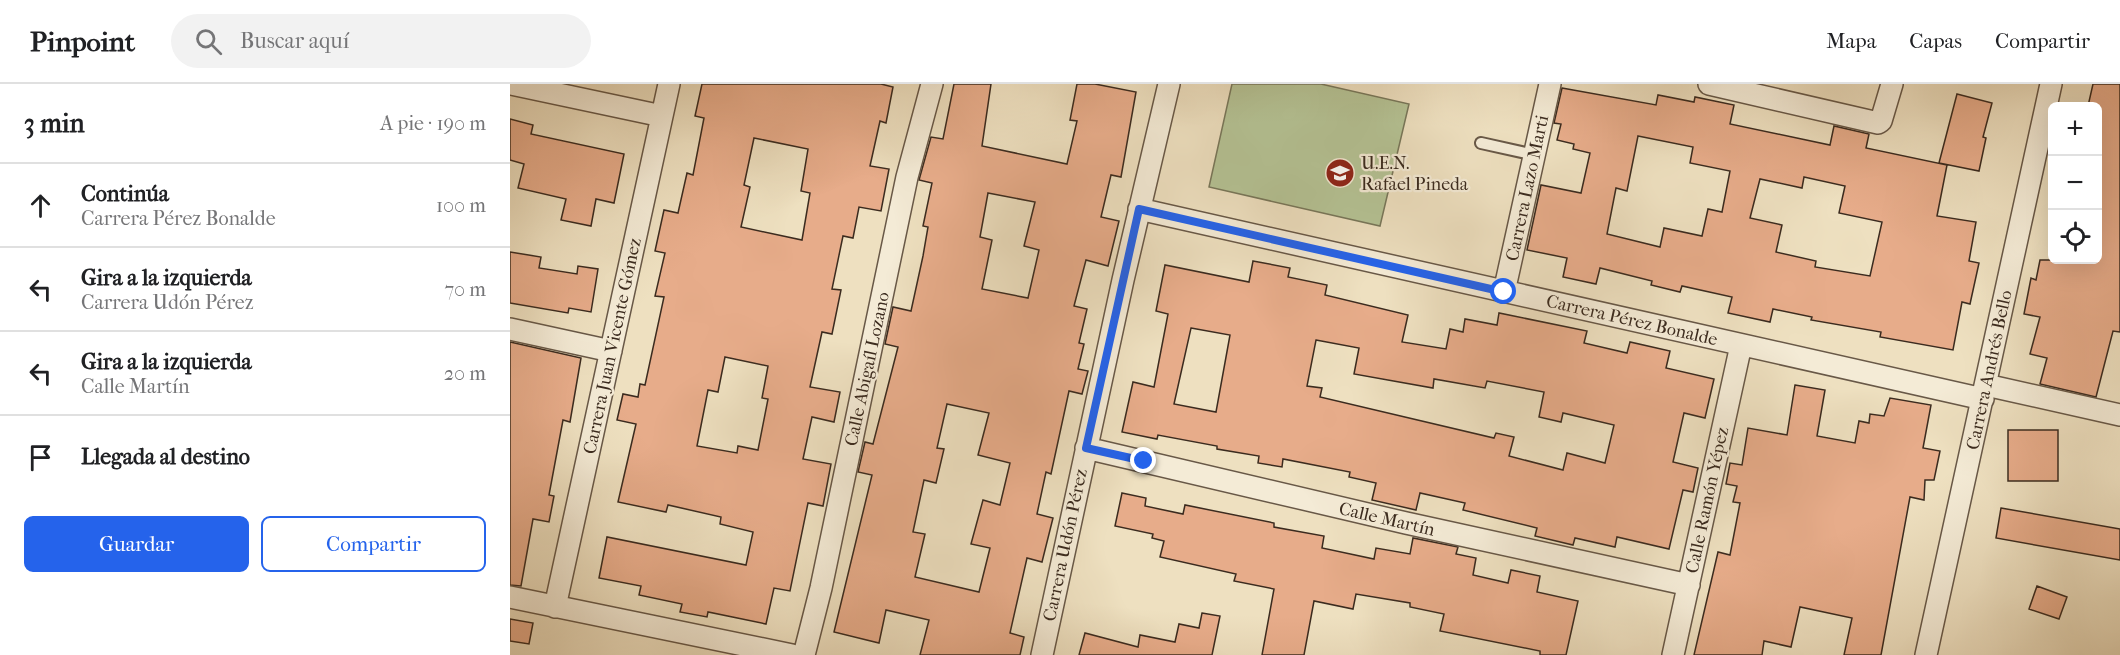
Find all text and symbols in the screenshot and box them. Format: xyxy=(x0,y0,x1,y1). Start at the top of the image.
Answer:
search box xyxy=(171,14,591,68)
text: Pinpoint xyxy=(30,25,135,58)
icon: search xyxy=(192,25,225,58)
text: Buscar aquí xyxy=(240,28,349,54)
text: Mapa xyxy=(1826,29,1876,53)
text: Capas xyxy=(1909,29,1962,53)
text: Compartir xyxy=(1995,29,2090,53)
map controls xyxy=(2048,102,2102,264)
button: + xyxy=(2048,102,2102,156)
text: 3 min xyxy=(24,108,85,139)
text: A pie · 190 m xyxy=(380,112,486,135)
street label: Carrera Lazo Marti xyxy=(1502,112,1553,263)
place label: U.E.N. Rafael Pineda xyxy=(1361,153,1469,195)
button: − xyxy=(2048,156,2102,210)
school or university icon: U.E.N. Rafael Pineda xyxy=(1324,157,1356,189)
text: Continúa xyxy=(81,181,169,207)
icon: ahead xyxy=(24,189,57,222)
text: 100 m xyxy=(436,194,486,217)
text: Carrera Pérez Bonalde xyxy=(81,207,276,230)
button: locate xyxy=(2048,210,2102,264)
street label: Carrera Juan Vicente Gómez xyxy=(579,236,646,456)
text: Gira a la izquierda xyxy=(81,265,252,291)
icon: left xyxy=(24,273,57,306)
text: 70 m xyxy=(444,278,486,301)
route start xyxy=(1490,278,1516,304)
street label: Carrera Andrés Bello xyxy=(1962,288,2017,452)
street label: Calle Abigaíl Lozano xyxy=(841,290,894,448)
text: Carrera Udón Pérez xyxy=(81,291,254,314)
street label: Carrera Pérez Bonalde xyxy=(1544,291,1720,350)
text: Gira a la izquierda xyxy=(81,349,252,375)
icon: left xyxy=(24,357,57,390)
text: 20 m xyxy=(444,362,486,385)
text: Calle Martín xyxy=(81,375,190,398)
street label: Calle Ramón Yépez xyxy=(1682,425,1733,575)
icon: arrive xyxy=(24,441,57,474)
text: Llegada al destino xyxy=(81,444,250,470)
route end xyxy=(1130,447,1156,473)
street label: Carrera Udón Pérez xyxy=(1039,467,1092,623)
street label: Calle Martín xyxy=(1337,498,1437,541)
button: Guardar xyxy=(24,516,249,572)
button: Compartir xyxy=(261,516,486,572)

